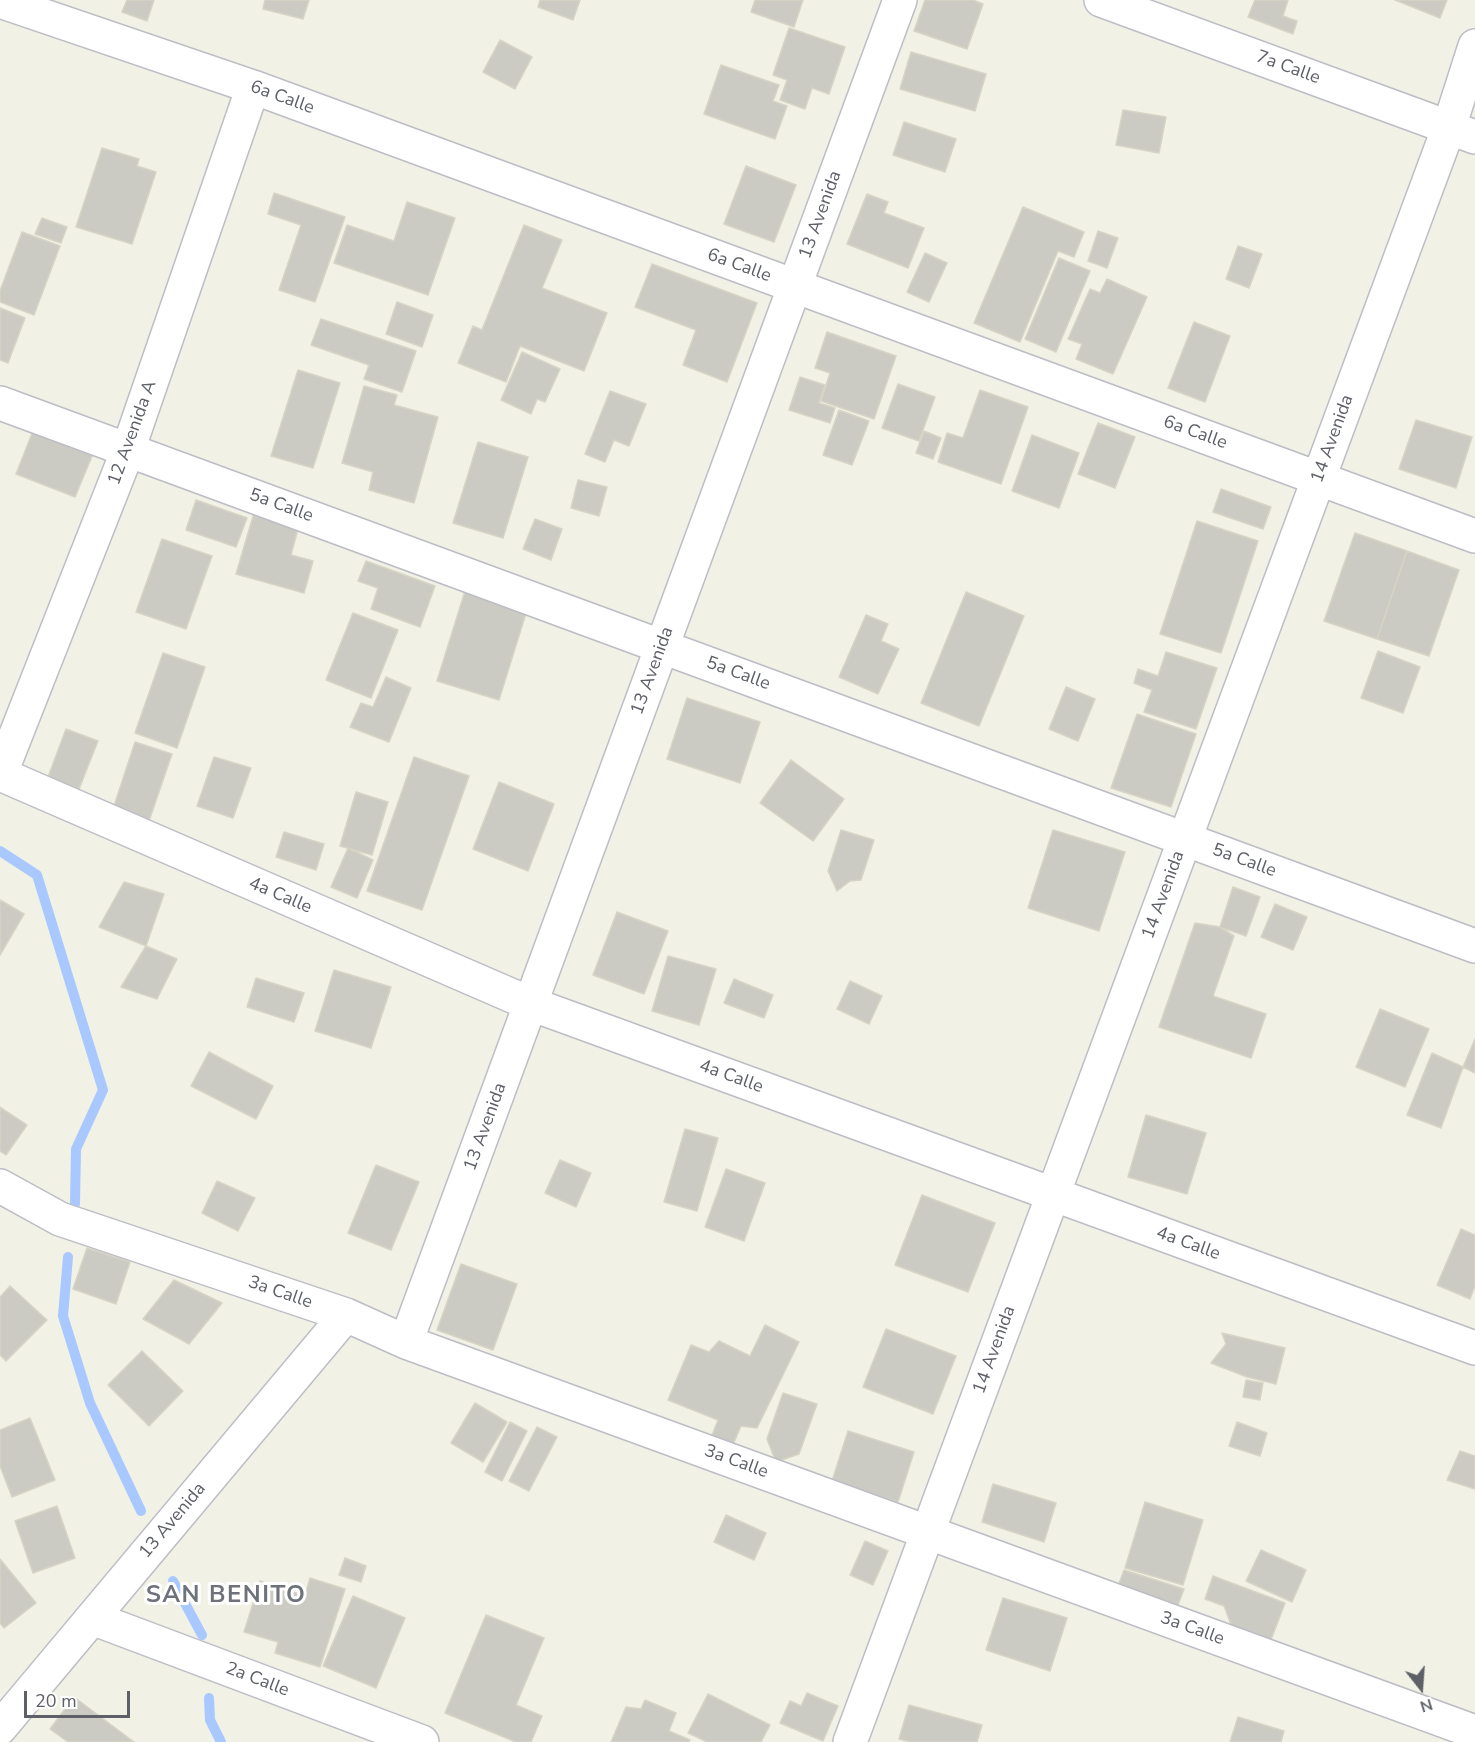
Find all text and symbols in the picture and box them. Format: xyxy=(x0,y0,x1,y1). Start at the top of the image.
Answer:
street label: 7a Calle xyxy=(1253,46,1323,90)
street label: 6a Calle xyxy=(247,76,317,120)
street label: 13 Avenida xyxy=(795,168,847,262)
street label: 6a Calle xyxy=(704,244,774,288)
street label: 12 Avenida A xyxy=(104,378,162,488)
street label: 14 Avenida xyxy=(1307,392,1359,486)
street label: 6a Calle xyxy=(1160,411,1230,455)
street label: 5a Calle xyxy=(246,484,316,528)
street label: 13 Avenida xyxy=(627,624,679,718)
street label: 5a Calle xyxy=(703,652,773,696)
street label: 5a Calle xyxy=(1209,839,1279,883)
street label: 14 Avenida xyxy=(1138,848,1190,942)
street label: 4a Calle xyxy=(245,873,315,919)
street label: 4a Calle xyxy=(696,1055,766,1099)
street label: 13 Avenida xyxy=(460,1080,512,1174)
street label: 4a Calle xyxy=(1153,1222,1223,1266)
street label: 3a Calle xyxy=(245,1272,315,1314)
street label: 14 Avenida xyxy=(969,1303,1021,1397)
street label: 3a Calle xyxy=(701,1440,771,1484)
street label: 13 Avenida xyxy=(135,1479,211,1563)
district label: SAN BENITO xyxy=(146,1582,306,1610)
street label: 3a Calle xyxy=(1157,1607,1227,1651)
street label: 2a Calle xyxy=(222,1658,292,1702)
north arrow xyxy=(1391,1658,1451,1718)
scale bar xyxy=(27,1679,134,1717)
text: 20 m xyxy=(35,1689,77,1713)
text: N xyxy=(1417,1693,1435,1717)

